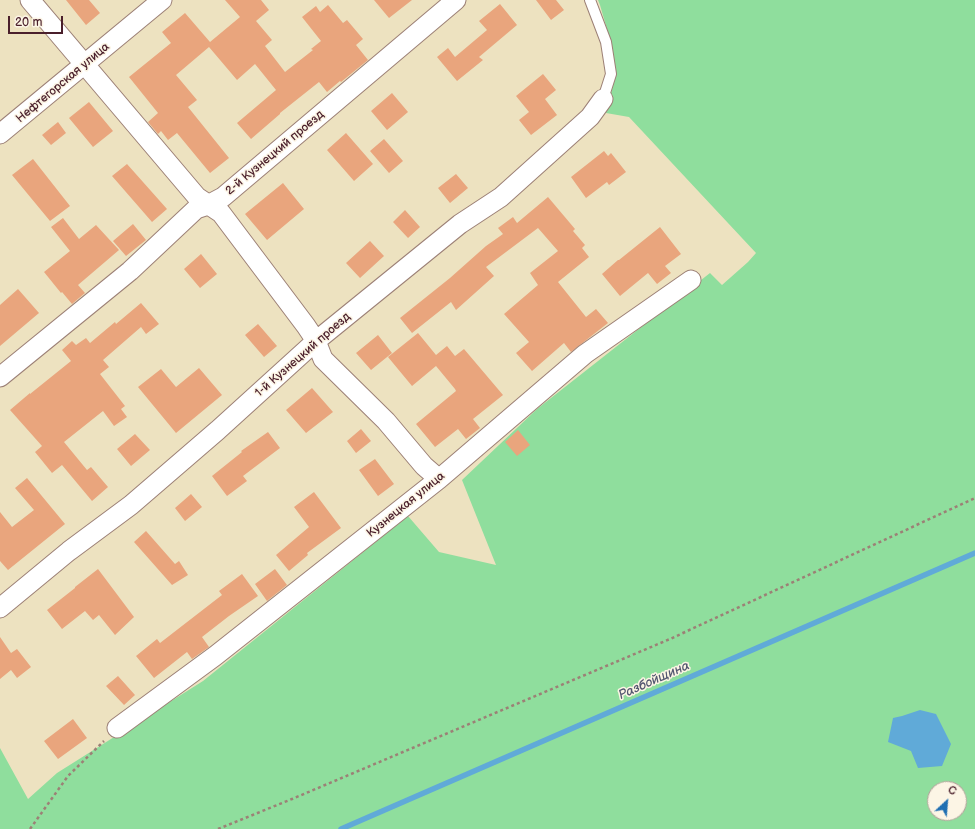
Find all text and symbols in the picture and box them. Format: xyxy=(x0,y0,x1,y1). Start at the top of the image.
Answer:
scale bar xyxy=(10,8,65,34)
text: 20 m xyxy=(15,15,42,30)
street label: Нефтегорская улица xyxy=(13,40,113,126)
street label: 2-й Кузнецкий проезд xyxy=(223,108,327,198)
street label: 1-й Кузнецкий проезд xyxy=(252,310,354,400)
street label: Кузнецкая улица xyxy=(364,469,448,541)
water label: Разбойщина xyxy=(616,658,692,704)
north arrow xyxy=(927,781,967,821)
text: С xyxy=(946,783,958,798)

